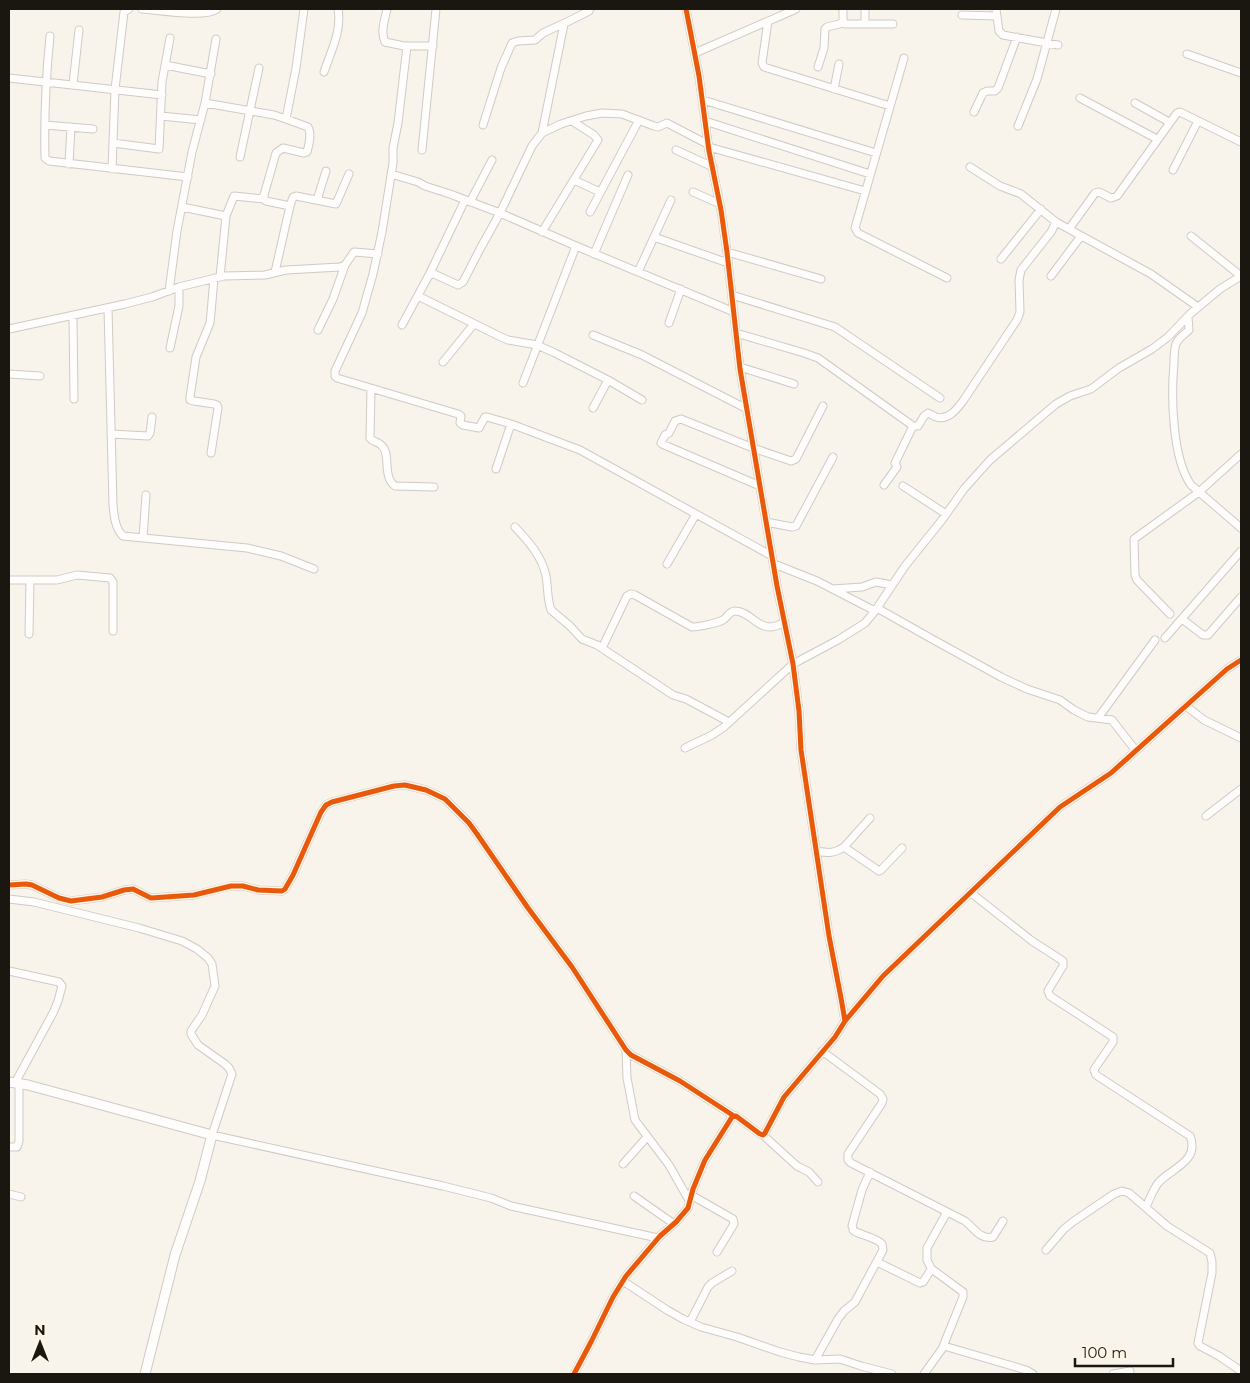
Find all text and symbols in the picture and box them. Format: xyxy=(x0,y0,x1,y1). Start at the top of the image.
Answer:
north arrow xyxy=(15,1318,65,1368)
text: N xyxy=(34,1321,46,1339)
scale bar xyxy=(1075,1336,1172,1368)
text: 100 m xyxy=(1082,1343,1127,1362)

